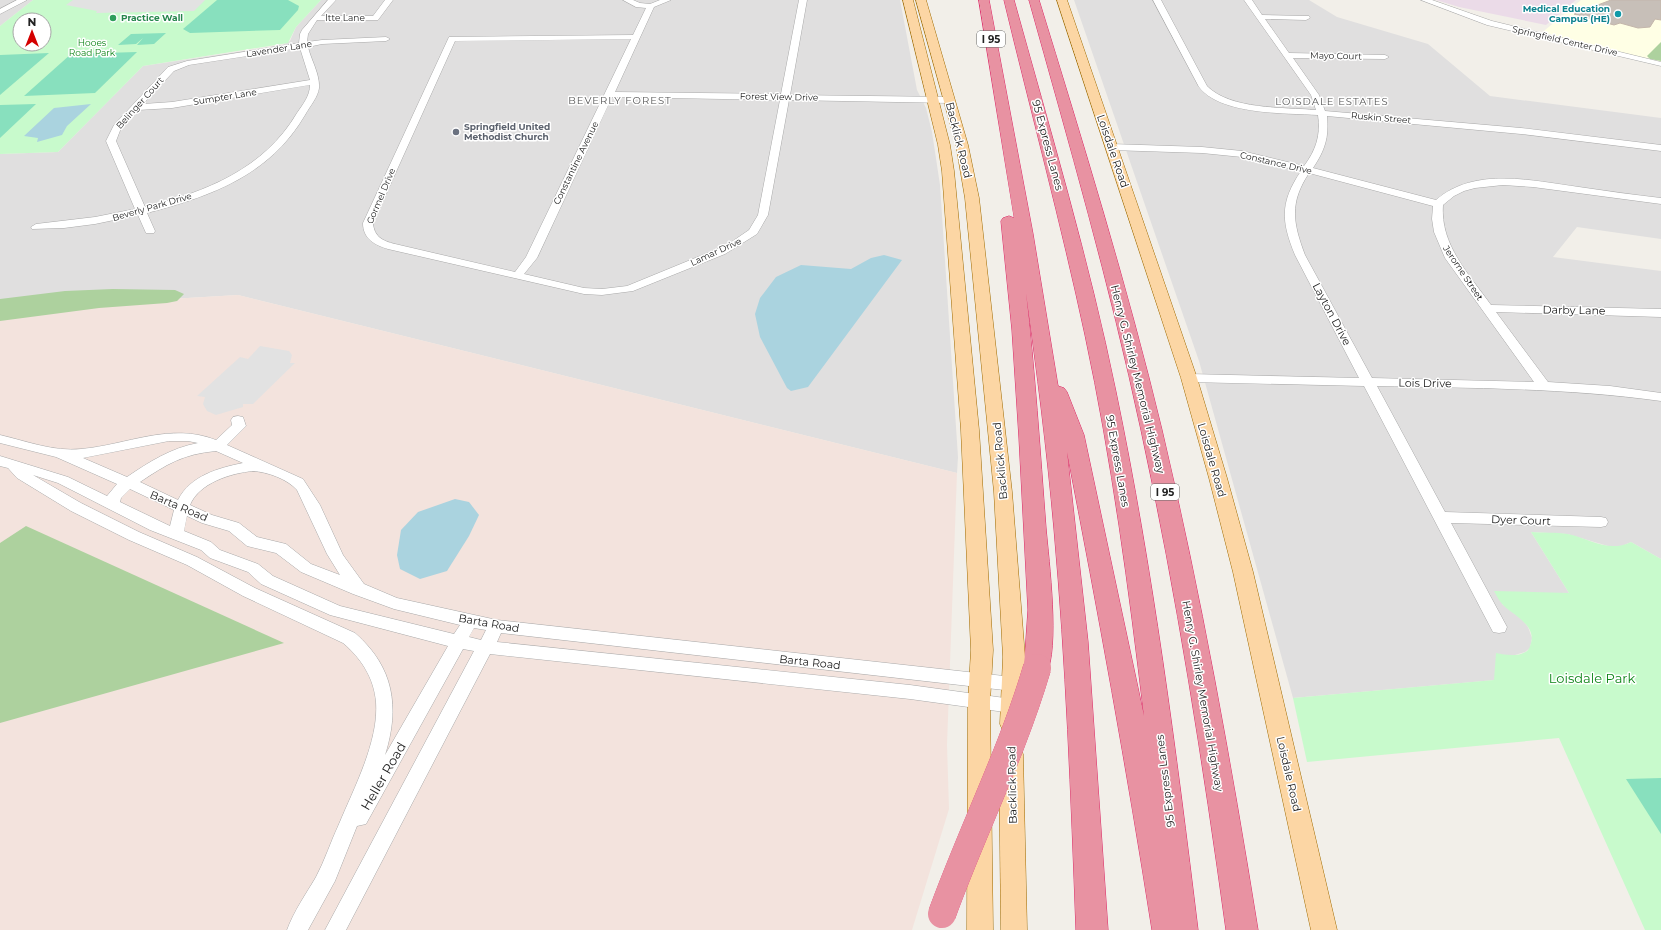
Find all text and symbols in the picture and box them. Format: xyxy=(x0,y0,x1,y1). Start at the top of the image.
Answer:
place label: Medical Education Campus (HE) xyxy=(1523,3,1610,24)
marker: Medical Education Campus (HE) xyxy=(1613,9,1623,19)
north arrow xyxy=(12,12,52,52)
place label: Practice Wall xyxy=(121,12,183,23)
street label: Itte Lane xyxy=(325,12,365,23)
marker: Practice Wall xyxy=(108,13,118,23)
text: N xyxy=(28,15,36,29)
street label: Springfield Center Drive xyxy=(1511,23,1619,58)
road number: I 95 xyxy=(977,31,1005,47)
park label: Hooes Road Park xyxy=(69,37,116,58)
street label: Lavender Lane xyxy=(245,38,313,59)
street label: Mayo Court xyxy=(1310,50,1362,61)
street label: Belinger Court xyxy=(113,74,166,131)
street label: Sumpter Lane xyxy=(192,86,258,107)
street label: Forest View Drive xyxy=(740,90,819,103)
district label: BEVERLY FOREST xyxy=(568,94,672,107)
district label: LOISDALE ESTATES xyxy=(1275,95,1389,108)
street label: 95 Express Lanes xyxy=(1029,98,1067,192)
street label: Backlick Road xyxy=(943,101,975,179)
street label: Ruskin Street xyxy=(1350,109,1412,126)
street label: Loisdale Road xyxy=(1094,112,1132,190)
street label: Constantine Avenue xyxy=(551,119,601,206)
place label: Springfield United Methodist Church xyxy=(464,121,550,142)
marker: Springfield United Methodist Church xyxy=(451,127,461,137)
street label: Constance Drive xyxy=(1239,149,1314,176)
street label: Gormel Drive xyxy=(364,166,397,225)
street label: Beverly Park Drive xyxy=(111,190,193,223)
street label: Lamar Drive xyxy=(689,235,744,268)
street label: Jerome Street xyxy=(1441,242,1486,302)
street label: Layton Drive xyxy=(1310,280,1355,348)
street label: Henry G. Shirley Memorial Highway xyxy=(1108,283,1168,475)
street label: Darby Lane xyxy=(1542,302,1606,318)
street label: Lois Drive xyxy=(1398,376,1452,390)
street label: 95 Express Lanes xyxy=(1103,414,1133,509)
street label: Loisdale Road xyxy=(1195,421,1229,499)
street label: Backlick Road xyxy=(990,422,1010,500)
road number: I 95 xyxy=(1151,484,1179,500)
street label: Barta Road xyxy=(148,487,210,525)
street label: Dyer Court xyxy=(1491,512,1552,528)
street label: Henry G. Shirley Memorial Highway xyxy=(1179,599,1227,793)
street label: Barta Road xyxy=(457,611,521,635)
street label: Barta Road xyxy=(779,652,841,672)
park label: Loisdale Park xyxy=(1549,670,1635,686)
street label: 95 Express Lanes xyxy=(1152,733,1178,828)
street label: Loisdale Road xyxy=(1274,735,1304,813)
street label: Heller Road xyxy=(357,739,409,813)
street label: Backlick Road xyxy=(1004,746,1020,824)

